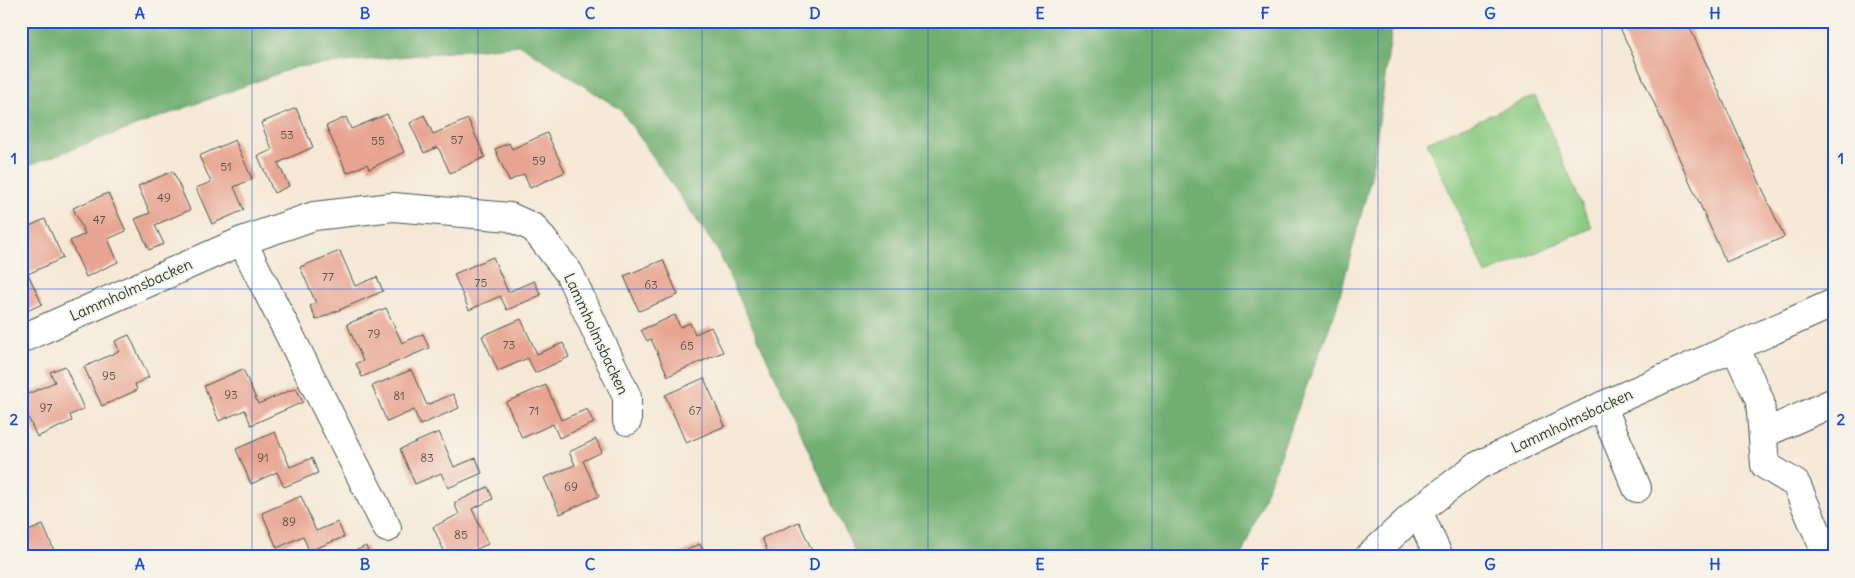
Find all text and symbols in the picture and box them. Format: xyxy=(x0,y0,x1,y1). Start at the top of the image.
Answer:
text: A xyxy=(135,3,145,23)
text: B xyxy=(360,3,371,23)
text: C xyxy=(585,3,596,23)
text: D xyxy=(809,3,821,23)
text: E xyxy=(1035,3,1045,23)
text: F xyxy=(1260,3,1270,23)
text: G xyxy=(1484,3,1496,23)
text: H xyxy=(1709,3,1721,23)
house number: 53 xyxy=(280,127,294,142)
house number: 57 xyxy=(451,132,464,147)
house number: 55 xyxy=(371,133,385,148)
text: 1 xyxy=(11,148,17,168)
text: 1 xyxy=(1838,148,1844,168)
house number: 59 xyxy=(532,153,546,168)
house number: 51 xyxy=(220,159,232,174)
house number: 49 xyxy=(157,190,171,205)
house number: 47 xyxy=(93,212,105,227)
street label: Lammholmsbacken xyxy=(67,254,195,325)
house number: 77 xyxy=(322,269,334,284)
street label: Lammholmsbacken xyxy=(560,270,633,398)
house number: 75 xyxy=(475,275,487,290)
house number: 63 xyxy=(644,277,658,292)
house number: 79 xyxy=(368,326,380,341)
house number: 73 xyxy=(503,337,516,352)
house number: 65 xyxy=(680,338,694,353)
house number: 95 xyxy=(102,368,116,383)
street label: Lammholmsbacken xyxy=(1508,384,1636,457)
house number: 93 xyxy=(224,387,238,402)
house number: 81 xyxy=(393,388,405,403)
house number: 97 xyxy=(40,400,53,415)
house number: 71 xyxy=(529,403,539,418)
house number: 67 xyxy=(689,403,702,418)
text: 2 xyxy=(10,409,19,429)
text: 2 xyxy=(1837,409,1846,429)
house number: 91 xyxy=(257,450,269,465)
house number: 83 xyxy=(420,450,434,465)
house number: 69 xyxy=(564,479,578,494)
house number: 89 xyxy=(282,514,296,529)
house number: 85 xyxy=(454,527,468,542)
text: A xyxy=(135,554,145,574)
text: B xyxy=(360,554,371,574)
text: C xyxy=(585,554,596,574)
text: D xyxy=(809,554,821,574)
text: E xyxy=(1035,554,1045,574)
text: F xyxy=(1260,554,1270,574)
text: G xyxy=(1484,554,1496,574)
text: H xyxy=(1709,554,1721,574)

